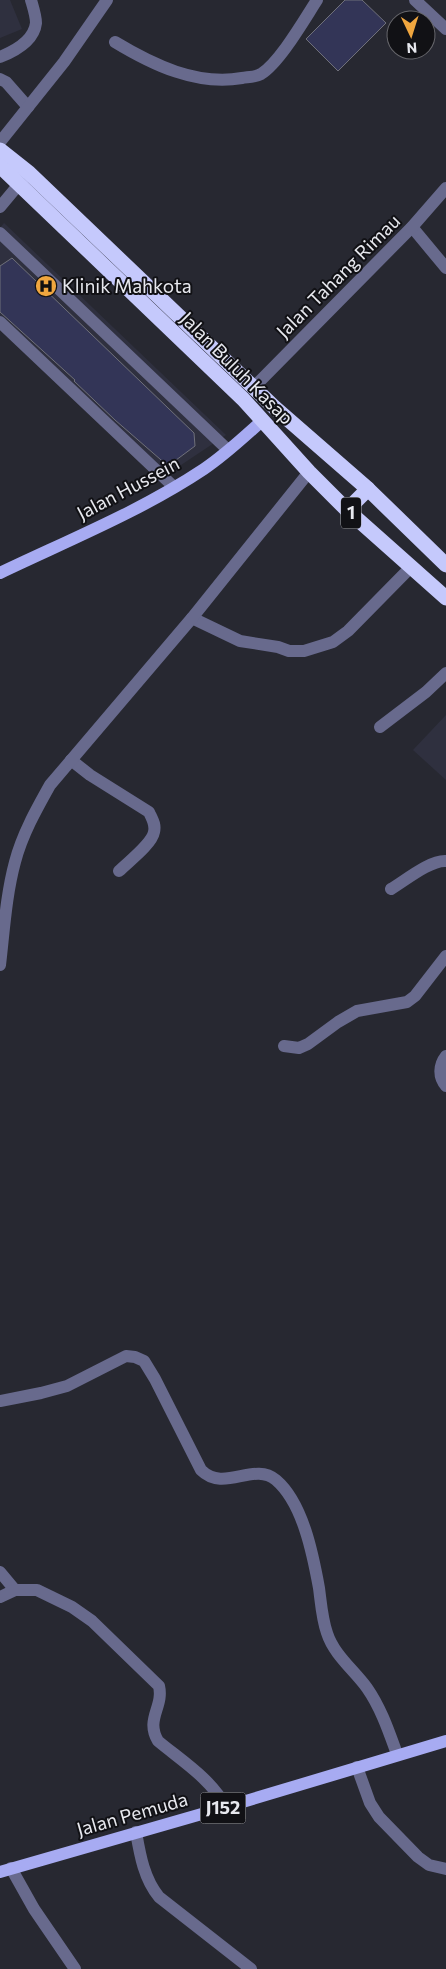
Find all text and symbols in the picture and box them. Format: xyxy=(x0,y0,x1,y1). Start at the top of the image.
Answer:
north arrow xyxy=(386,10,436,60)
text: N xyxy=(406,40,418,57)
street label: Jalan Tahang Rimau xyxy=(271,209,404,342)
hospital icon: Klinik Mahkota xyxy=(34,274,58,298)
place label: Klinik Mahkota xyxy=(62,274,192,297)
street label: Jalan Buluh Kasap xyxy=(176,306,299,429)
street label: Jalan Hussein xyxy=(73,451,183,524)
road number: 1 xyxy=(341,498,361,528)
street label: Jalan Pemuda xyxy=(74,1787,190,1840)
road number: J152 xyxy=(200,1792,246,1824)

